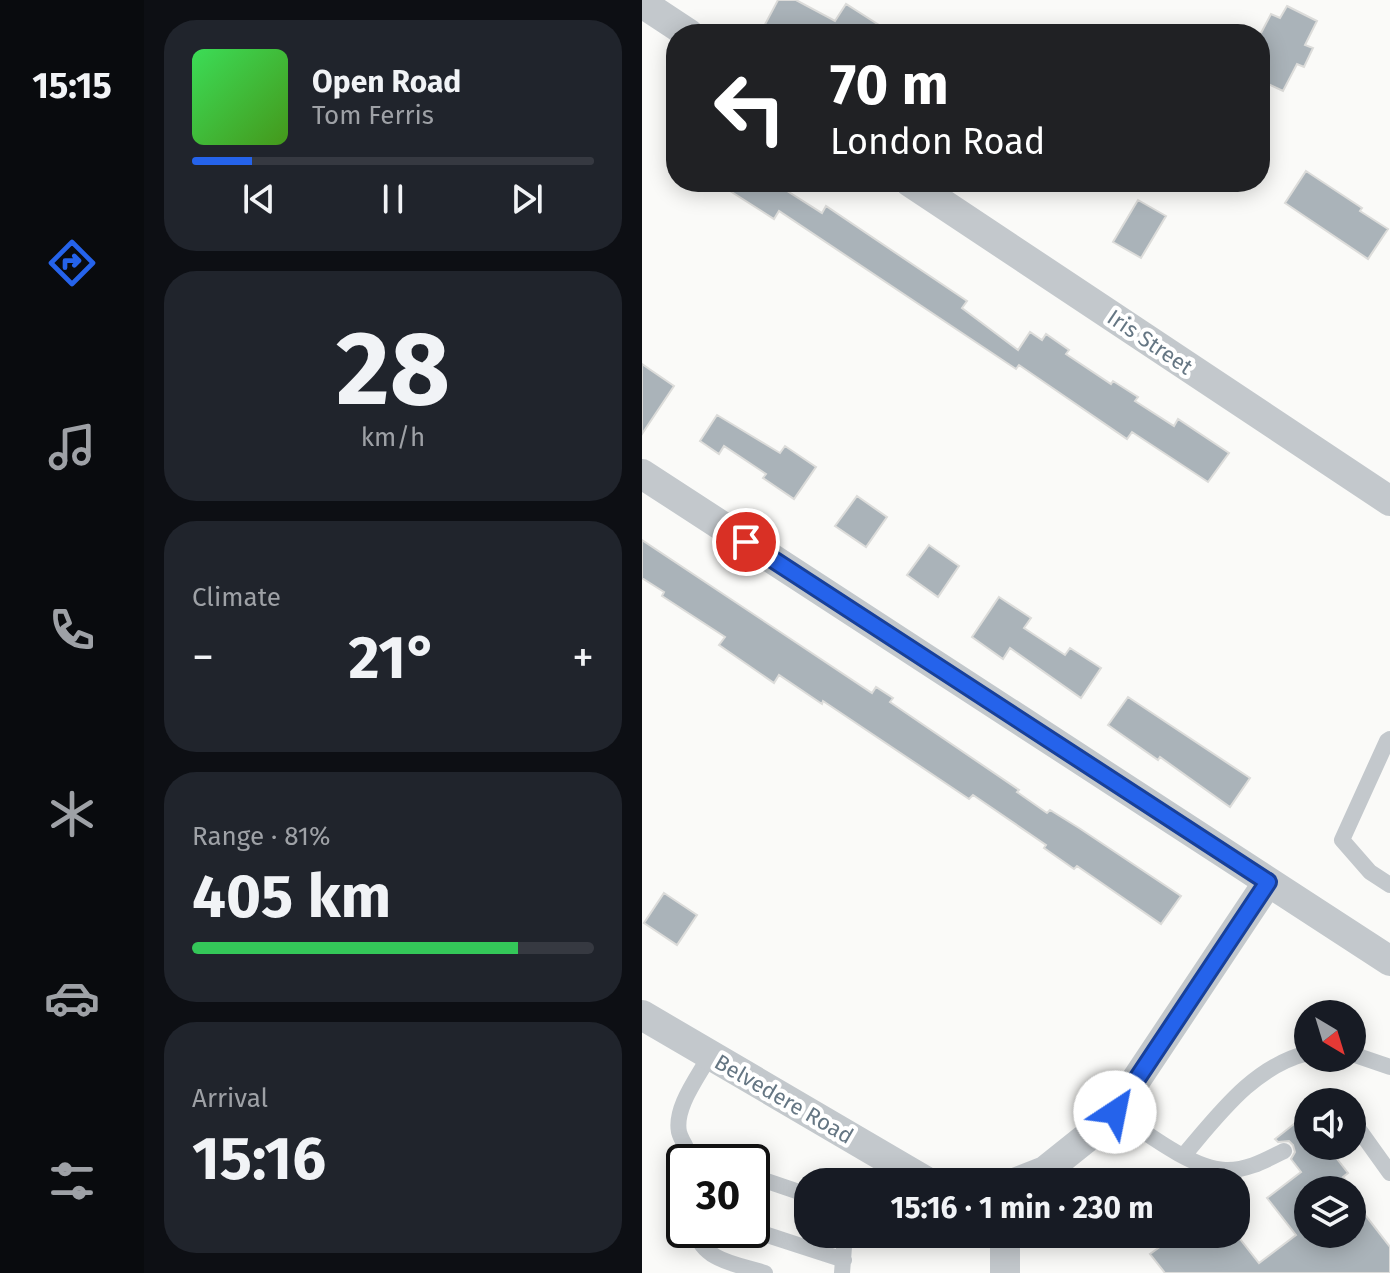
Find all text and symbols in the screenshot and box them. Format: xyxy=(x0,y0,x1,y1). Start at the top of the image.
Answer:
text: 70 m xyxy=(830,52,949,119)
icon: left xyxy=(698,56,802,160)
text: 15:15 xyxy=(32,64,112,108)
text: Open Road xyxy=(312,64,461,100)
text: Tom Ferris xyxy=(312,100,434,131)
text: London Road xyxy=(830,120,1045,164)
icon: previous xyxy=(237,177,281,221)
icon: pause xyxy=(371,177,415,221)
icon: next xyxy=(505,177,549,221)
icon: directions xyxy=(44,235,100,291)
street label: Iris Street xyxy=(1102,304,1198,380)
text: 28 xyxy=(336,307,450,432)
icon: music xyxy=(44,419,100,475)
text: km/h xyxy=(361,422,425,453)
pin xyxy=(712,508,780,576)
icon: arrive xyxy=(724,520,768,564)
text: Climate xyxy=(192,582,281,613)
icon: phone xyxy=(44,602,100,658)
text: 21° xyxy=(349,622,437,694)
text: − xyxy=(192,631,214,684)
text: + xyxy=(572,631,594,684)
icon: climate xyxy=(44,786,100,842)
text: Range · 81% xyxy=(192,821,330,852)
text: 405 km xyxy=(192,861,391,933)
icon: car xyxy=(44,970,100,1026)
north arrow xyxy=(1294,1000,1366,1072)
map controls xyxy=(1294,1000,1366,1248)
street label: Belvedere Road xyxy=(710,1048,858,1150)
position arrow xyxy=(1073,1070,1157,1154)
text: Arrival xyxy=(192,1083,268,1114)
button: sound xyxy=(1294,1088,1366,1160)
text: 15:16 xyxy=(192,1123,326,1195)
speed limit sign: 30 xyxy=(666,1144,770,1248)
icon: filters xyxy=(44,1153,100,1209)
button: layers xyxy=(1294,1176,1366,1248)
text: 15:16 · 1 min · 230 m xyxy=(891,1190,1153,1226)

